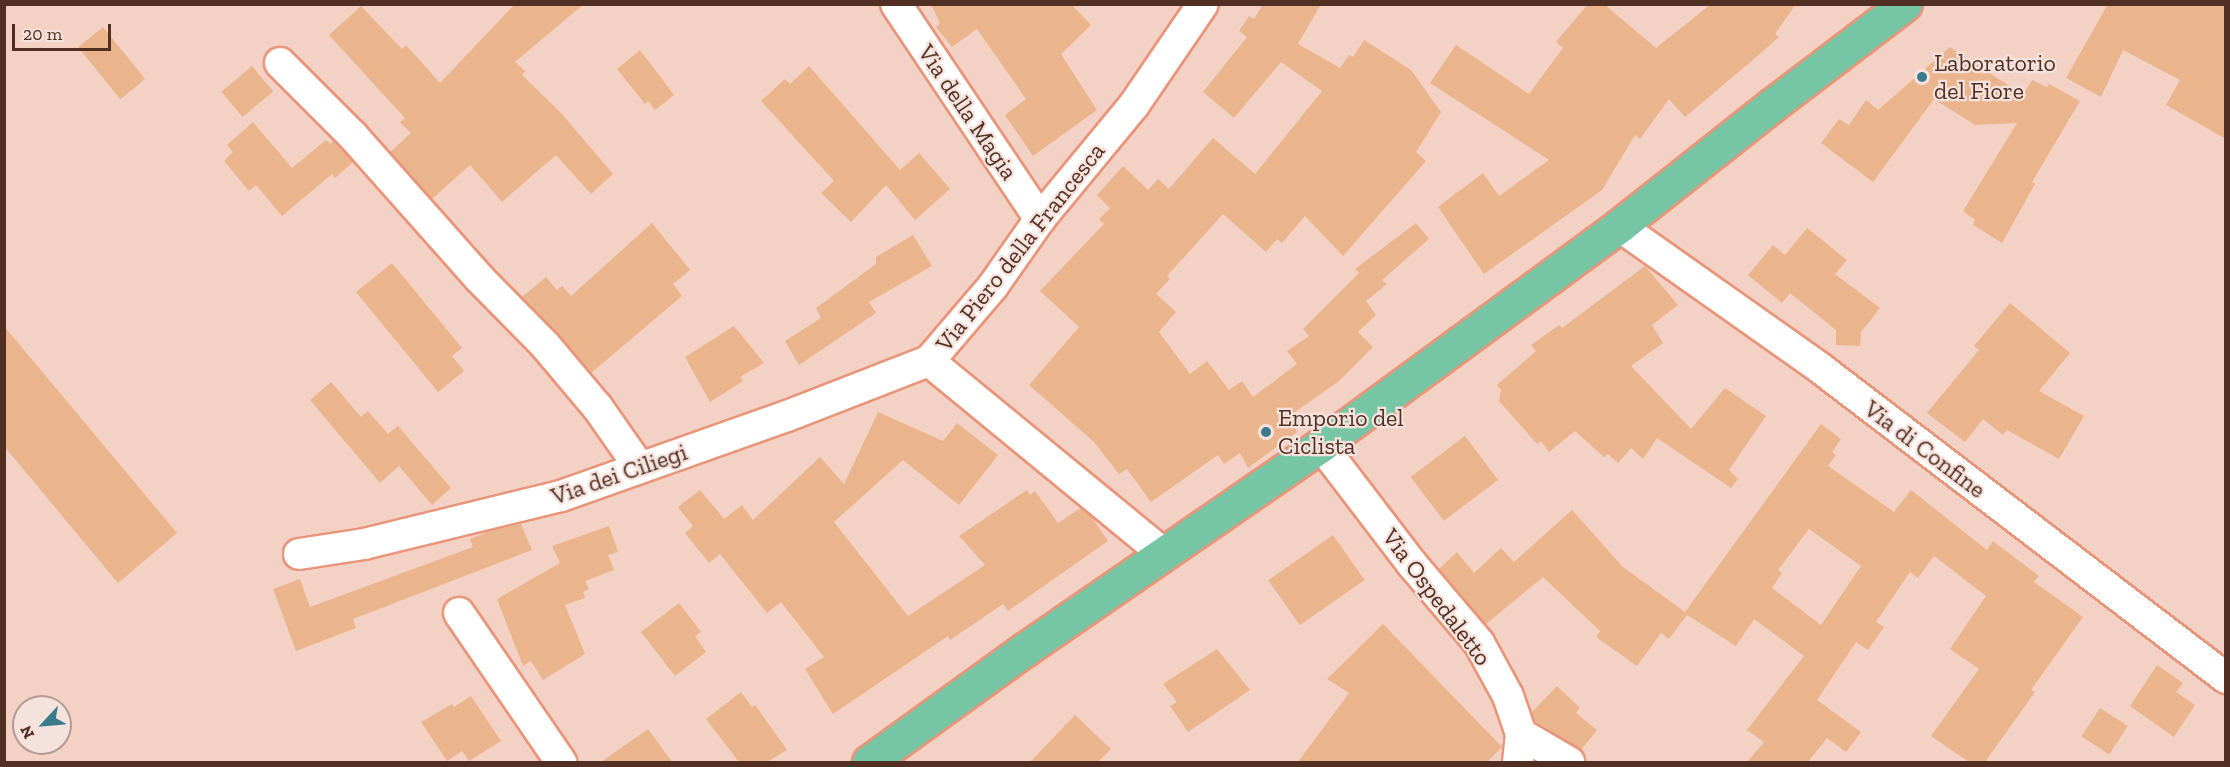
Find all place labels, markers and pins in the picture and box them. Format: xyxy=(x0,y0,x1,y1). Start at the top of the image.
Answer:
place label: Laboratorio del Fiore xyxy=(1934,49,2056,105)
marker: Laboratorio del Fiore xyxy=(1915,70,1929,84)
place label: Emporio del Ciclista xyxy=(1278,404,1404,460)
marker: Emporio del Ciclista xyxy=(1259,425,1273,439)

